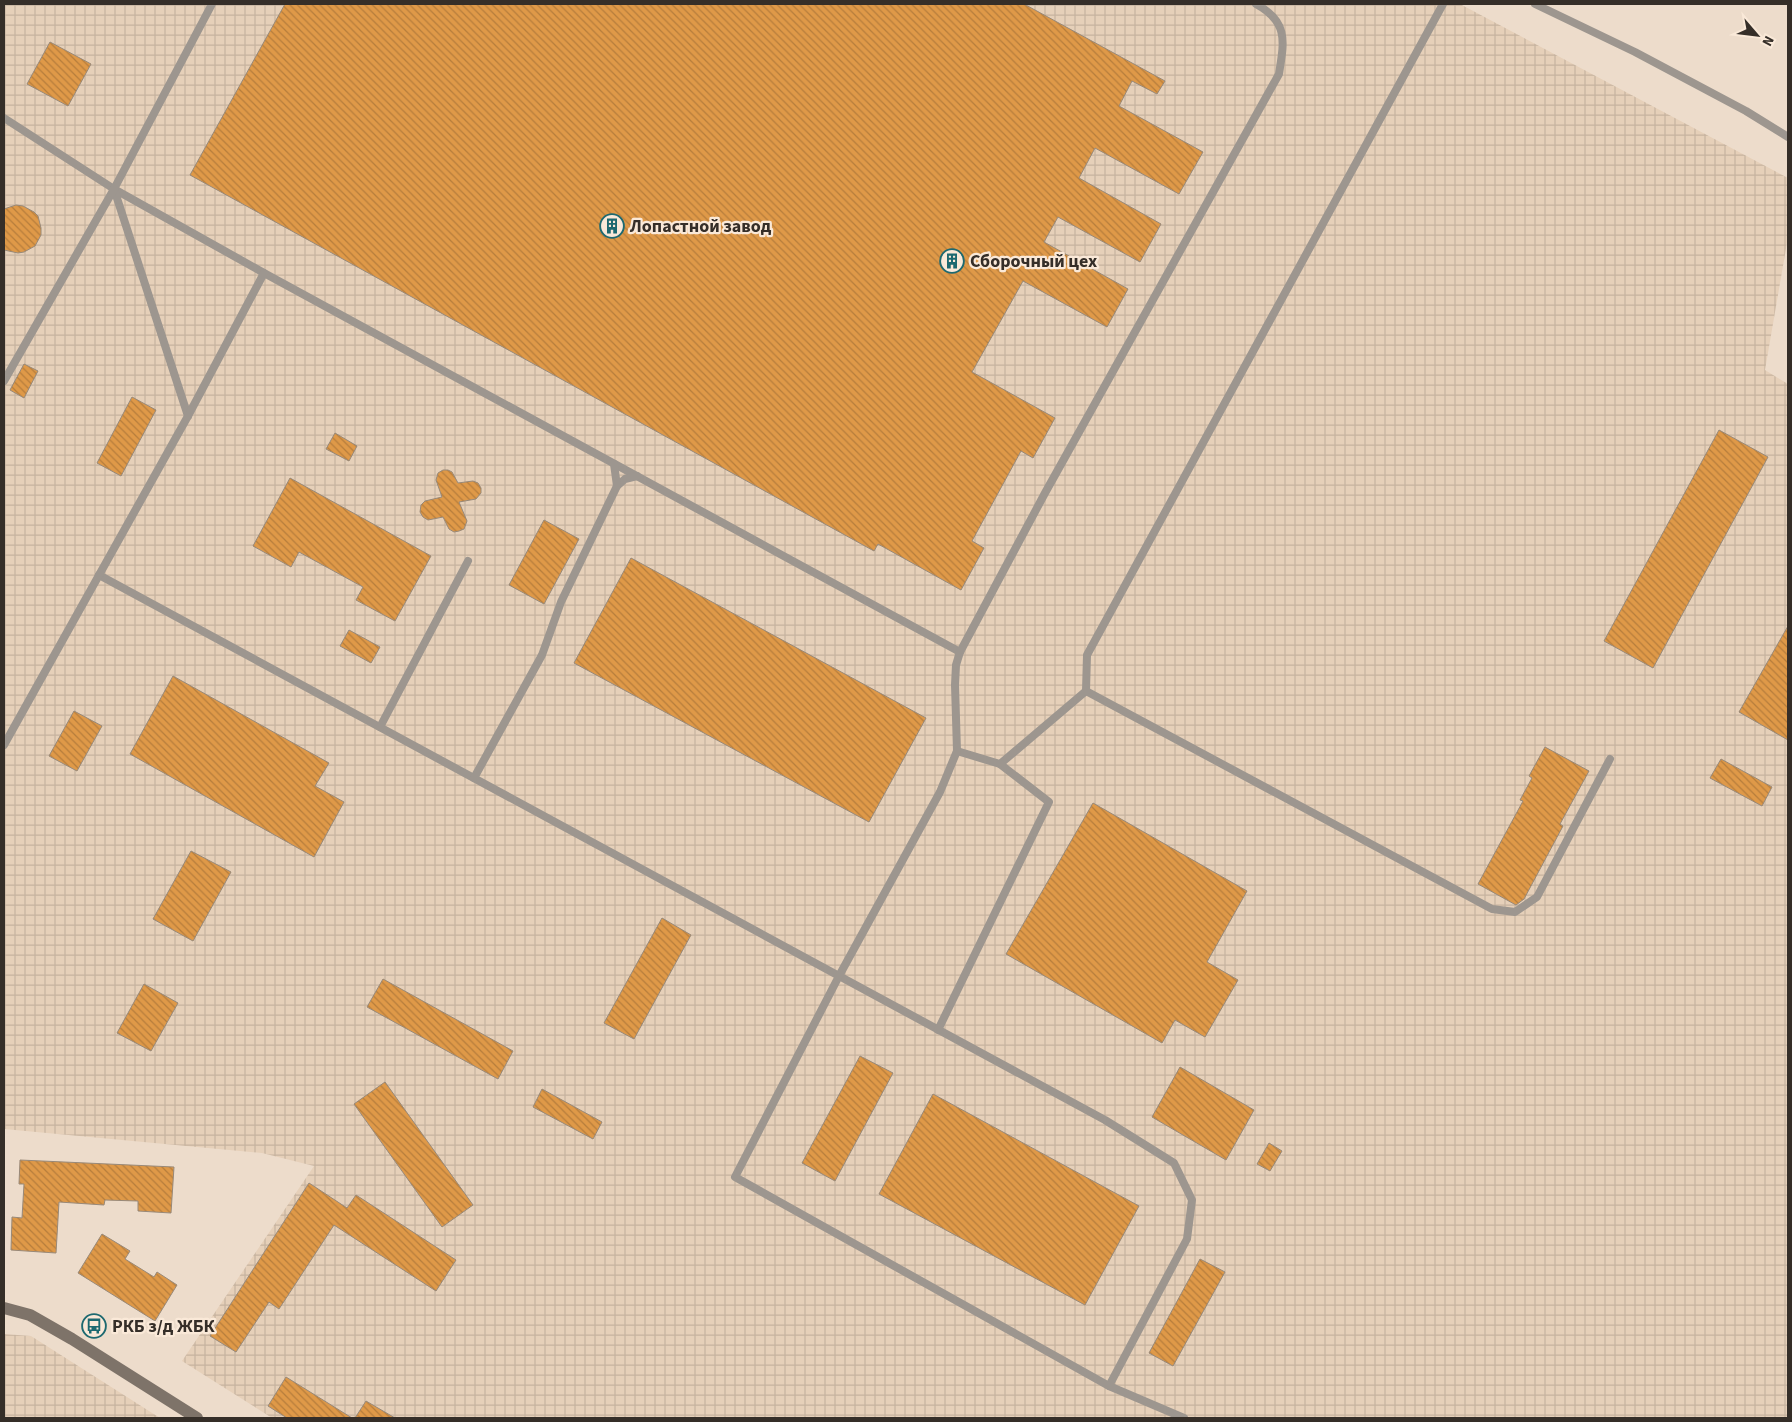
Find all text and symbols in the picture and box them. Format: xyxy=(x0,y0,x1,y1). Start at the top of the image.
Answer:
north arrow xyxy=(1732,10,1782,60)
text: N xyxy=(1757,32,1779,49)
building icon: Лопастной завод xyxy=(599,213,625,239)
place label: Лопастной завод xyxy=(629,214,772,239)
building icon: Сборочный цех xyxy=(939,248,965,274)
place label: Сборочный цех xyxy=(970,249,1097,274)
bus stop icon: РКБ з/д ЖБК xyxy=(81,1313,107,1339)
place label: РКБ з/д ЖБК xyxy=(112,1314,216,1339)

